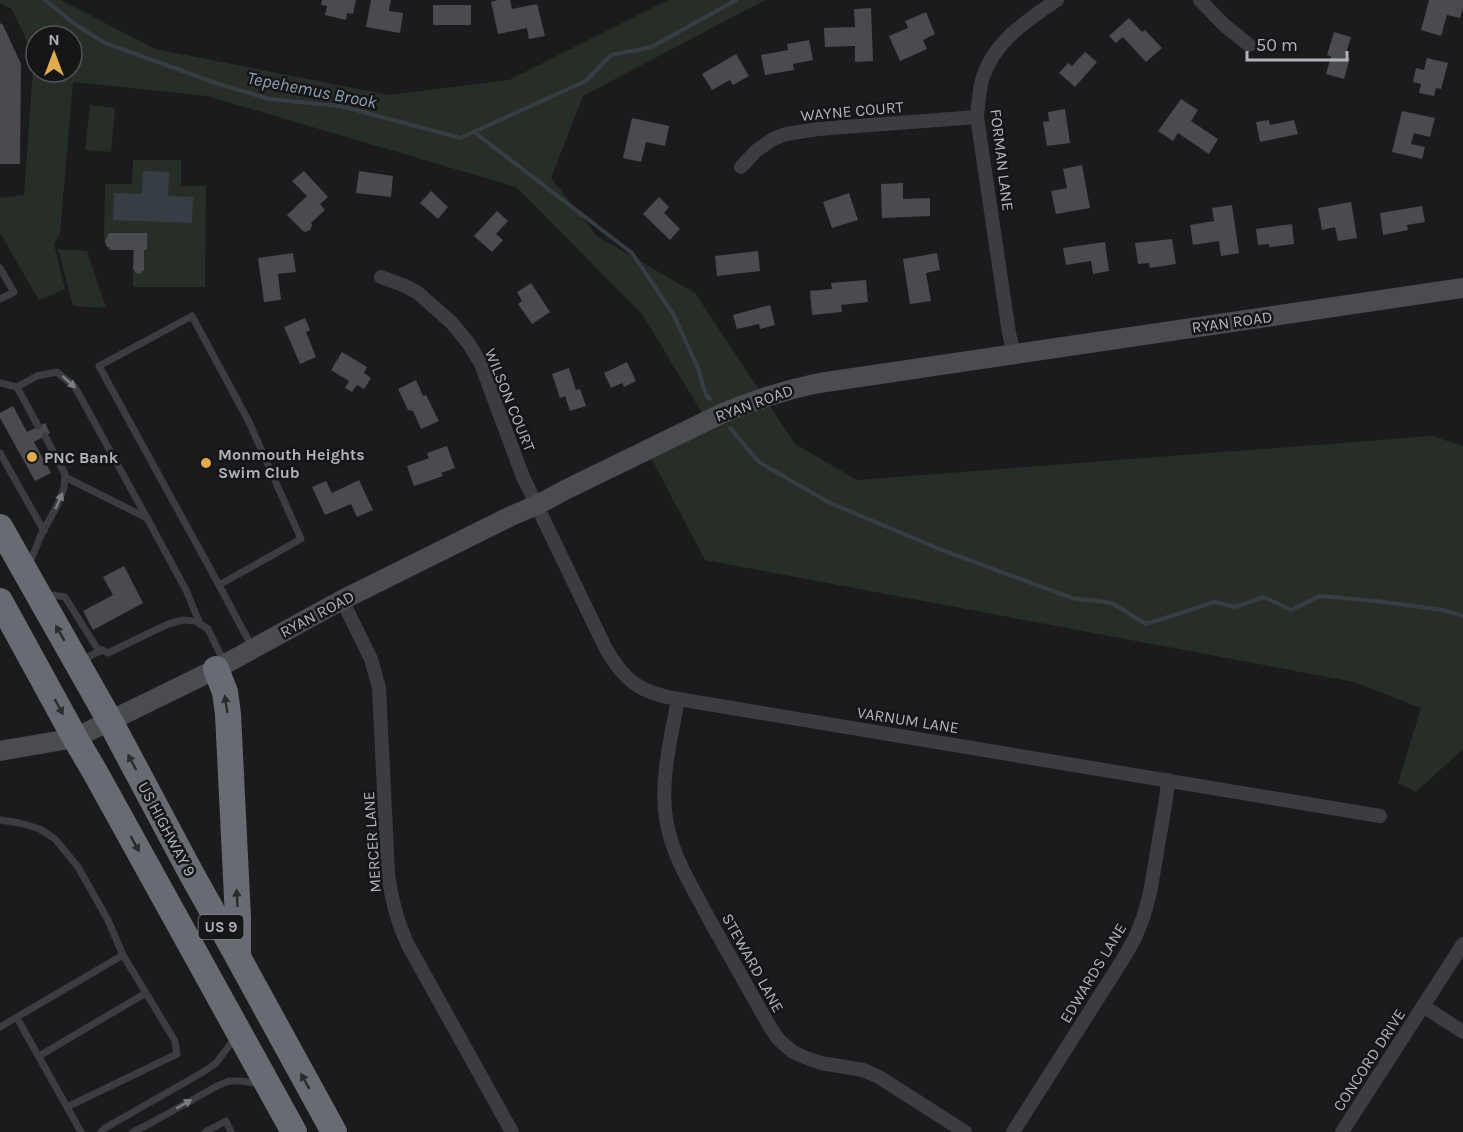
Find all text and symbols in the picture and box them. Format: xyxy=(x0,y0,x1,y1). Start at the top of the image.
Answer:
north arrow xyxy=(24,24,84,84)
scale bar xyxy=(1247,24,1348,62)
text: N xyxy=(48,30,60,49)
text: 50 m xyxy=(1256,34,1298,56)
water label: Tepehemus Brook xyxy=(245,67,380,114)
street label: WAYNE COURT xyxy=(800,97,904,125)
street label: FORMAN LANE xyxy=(986,108,1018,212)
street label: RYAN ROAD xyxy=(1190,307,1274,337)
street label: WILSON COURT xyxy=(481,346,539,454)
one-way arrow xyxy=(61,375,76,388)
street label: RYAN ROAD xyxy=(713,380,795,426)
place label: Monmouth Heights Swim Club xyxy=(218,445,365,482)
place label: PNC Bank xyxy=(44,448,119,467)
marker: PNC Bank xyxy=(25,450,39,464)
marker: Monmouth Heights Swim Club xyxy=(199,456,213,470)
one-way arrow xyxy=(54,492,64,510)
street label: RYAN ROAD xyxy=(277,587,357,641)
one-way arrow xyxy=(55,624,65,641)
one-way arrow xyxy=(222,694,231,713)
one-way arrow xyxy=(54,699,64,716)
street label: VARNUM LANE xyxy=(856,703,960,737)
one-way arrow xyxy=(127,753,137,770)
street label: US HIGHWAY 9 xyxy=(134,778,200,880)
street label: MERCER LANE xyxy=(359,791,385,893)
one-way arrow xyxy=(129,836,140,852)
one-way arrow xyxy=(232,889,241,908)
street label: STEWARD LANE xyxy=(718,910,788,1016)
road number: US 9 xyxy=(198,915,244,939)
street label: EDWARDS LANE xyxy=(1056,920,1130,1026)
street label: CONCORD DRIVE xyxy=(1329,1005,1409,1115)
one-way arrow xyxy=(300,1073,311,1089)
one-way arrow xyxy=(176,1099,193,1109)

